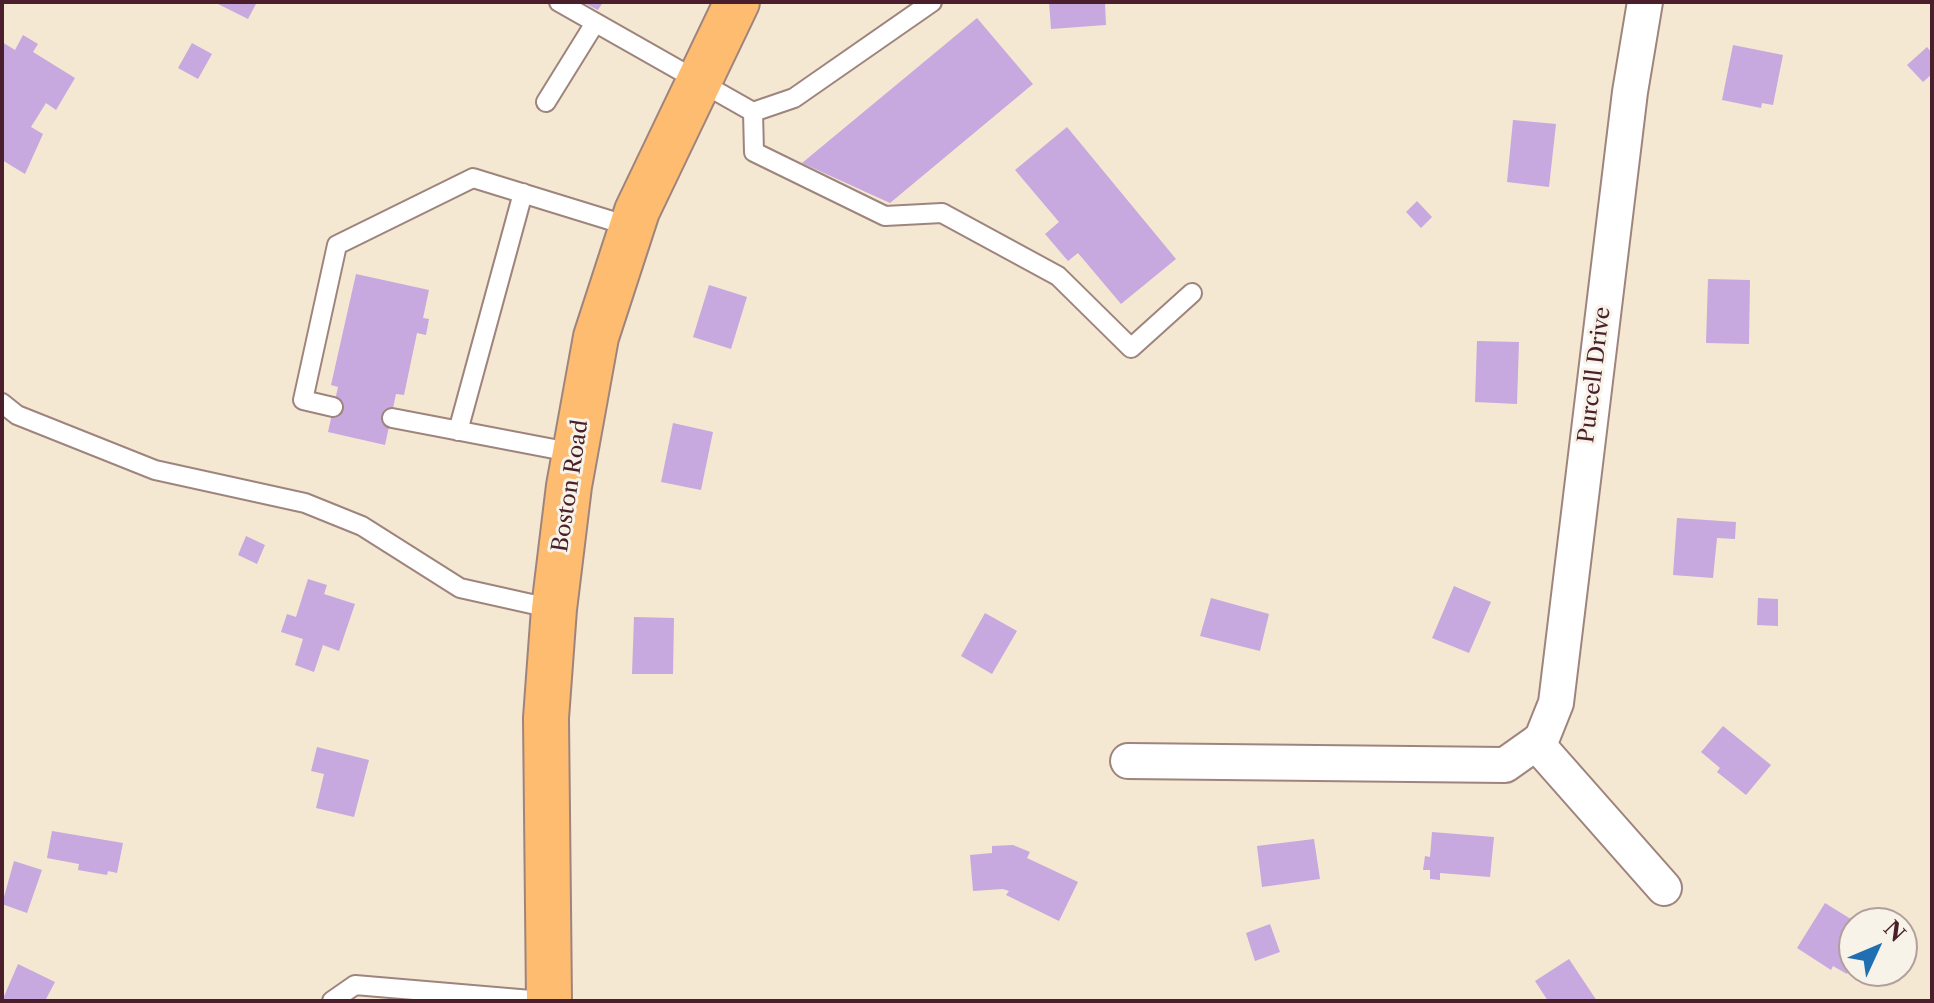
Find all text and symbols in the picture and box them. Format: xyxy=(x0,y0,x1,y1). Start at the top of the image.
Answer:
street label: Purcell Drive xyxy=(1574,305,1616,445)
street label: Boston Road xyxy=(548,418,594,554)
north arrow xyxy=(1838,907,1918,987)
text: N xyxy=(1878,915,1911,948)

